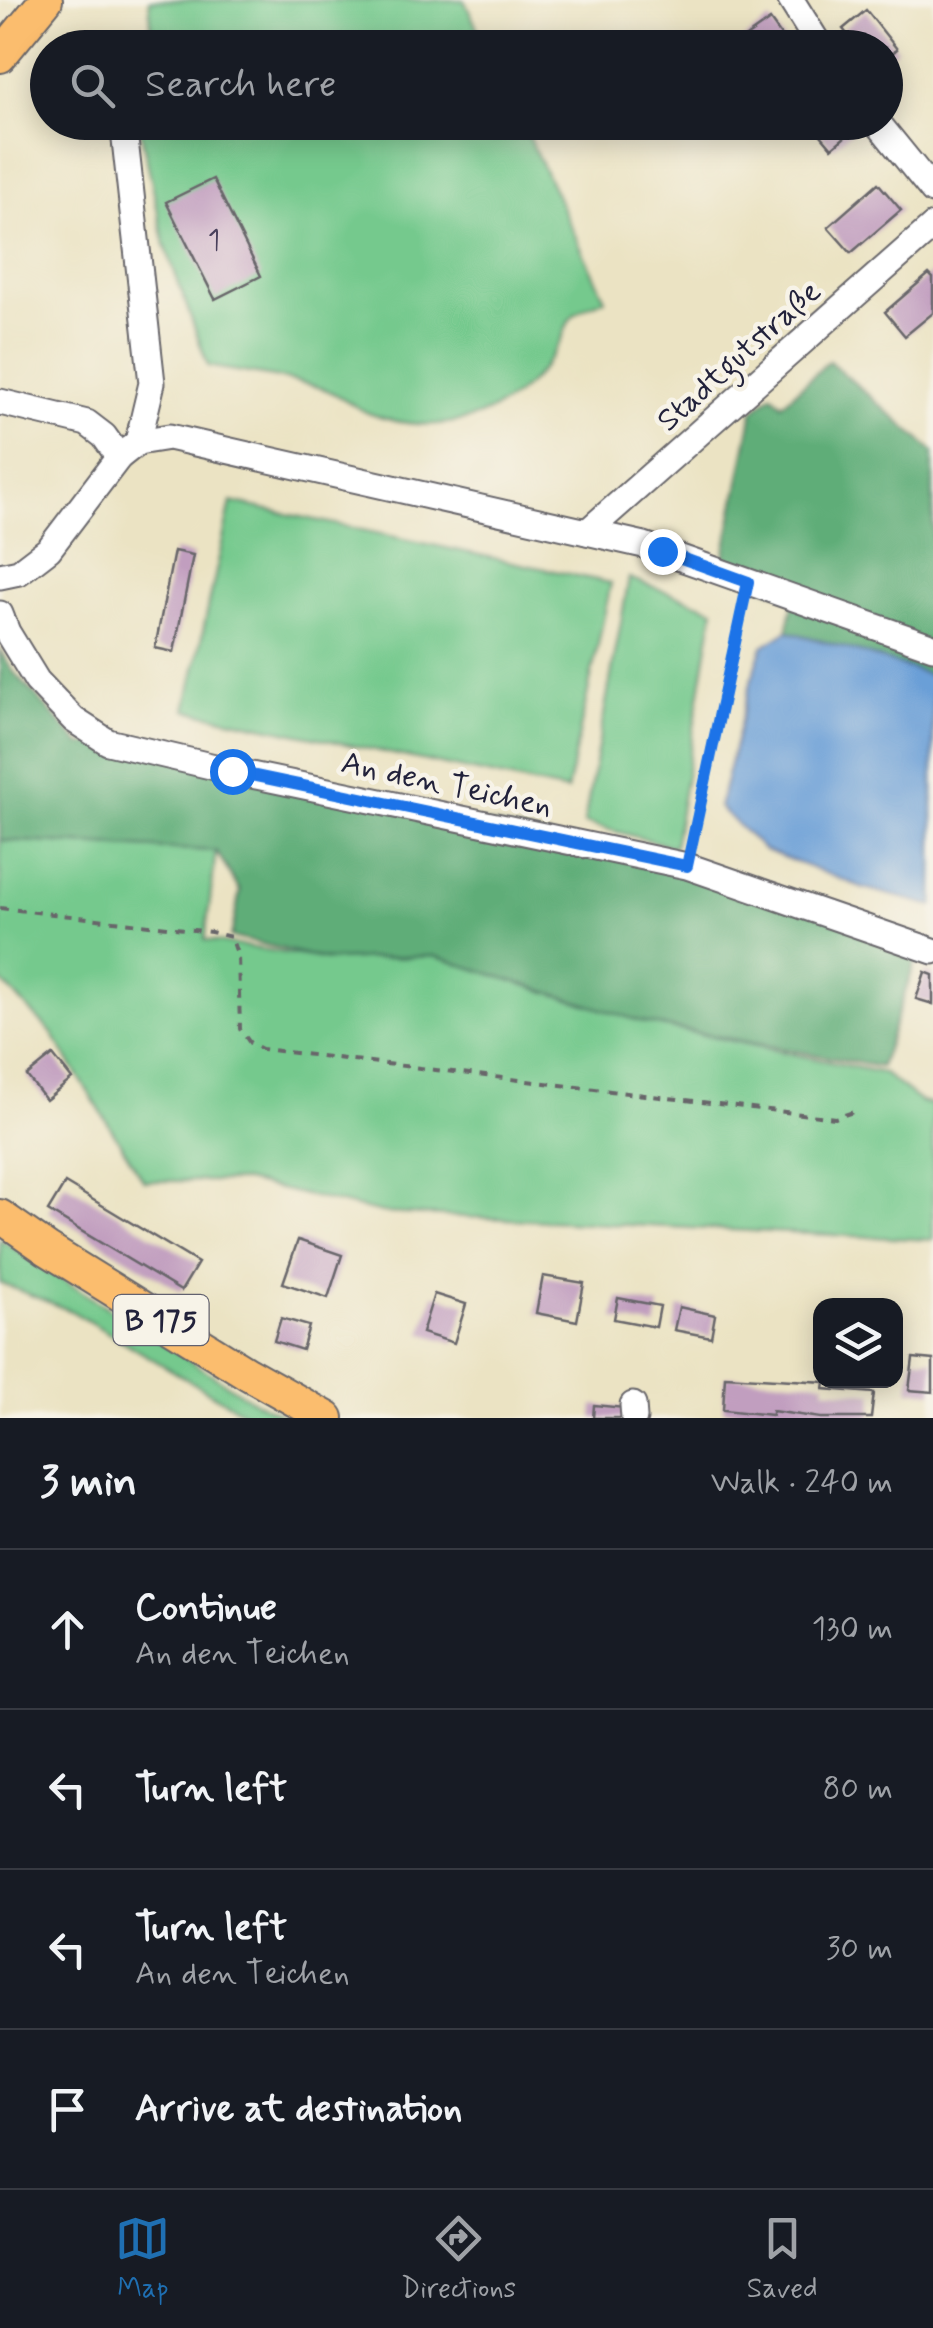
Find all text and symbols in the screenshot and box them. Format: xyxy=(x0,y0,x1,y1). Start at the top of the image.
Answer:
search box xyxy=(30,30,903,140)
icon: search xyxy=(65,58,120,113)
text: Search here xyxy=(145,61,336,110)
house number: 1 xyxy=(208,223,220,260)
street label: Stadtgutstraße xyxy=(648,271,832,444)
route end xyxy=(640,529,686,575)
street label: An den Teichen xyxy=(337,742,556,828)
route start xyxy=(210,749,256,795)
road number: B 175 xyxy=(114,1295,208,1345)
map controls xyxy=(813,1298,903,1388)
button: layers xyxy=(813,1298,903,1388)
text: 3 min xyxy=(40,1456,137,1511)
text: Walk · 240 m xyxy=(711,1462,893,1504)
text: Continue xyxy=(135,1584,277,1633)
icon: ahead xyxy=(40,1602,95,1657)
text: 130 m xyxy=(812,1608,893,1650)
text: An den Teichen xyxy=(135,1633,350,1675)
icon: left xyxy=(40,1762,95,1817)
text: Turn left xyxy=(135,1765,287,1814)
text: 80 m xyxy=(823,1768,893,1810)
text: Turn left xyxy=(135,1904,287,1953)
icon: left xyxy=(40,1922,95,1977)
text: 30 m xyxy=(826,1928,893,1970)
text: An den Teichen xyxy=(135,1953,350,1995)
icon: arrive xyxy=(40,2082,95,2137)
text: Arrive at destination xyxy=(135,2085,462,2134)
tab: Map xyxy=(115,2211,170,2308)
tab: Directions xyxy=(401,2211,516,2308)
tab: Saved xyxy=(747,2211,818,2308)

